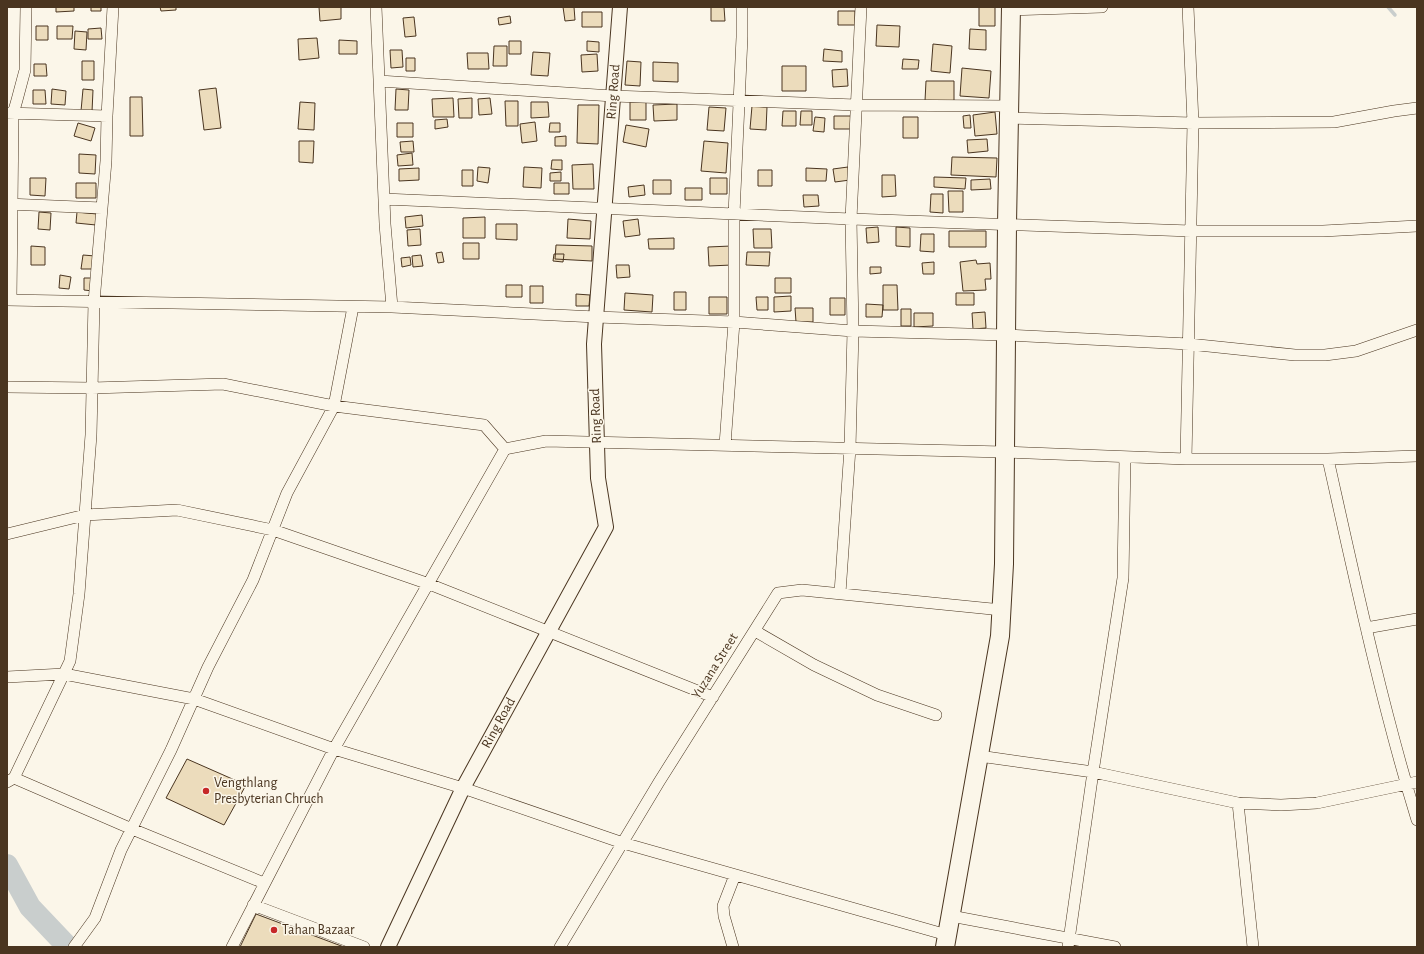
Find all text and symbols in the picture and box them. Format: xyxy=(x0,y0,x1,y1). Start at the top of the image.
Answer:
street label: Ring Road xyxy=(604,64,623,120)
street label: Ring Road xyxy=(588,388,604,444)
street label: Yuzana Street xyxy=(689,630,741,701)
street label: Ring Road xyxy=(479,695,518,751)
place label: Vengthlang Presbyterian Chruch xyxy=(214,776,323,806)
marker: Vengthlang Presbyterian Chruch xyxy=(201,786,211,796)
place label: Tahan Bazaar xyxy=(282,923,355,937)
marker: Tahan Bazaar xyxy=(269,925,279,935)

